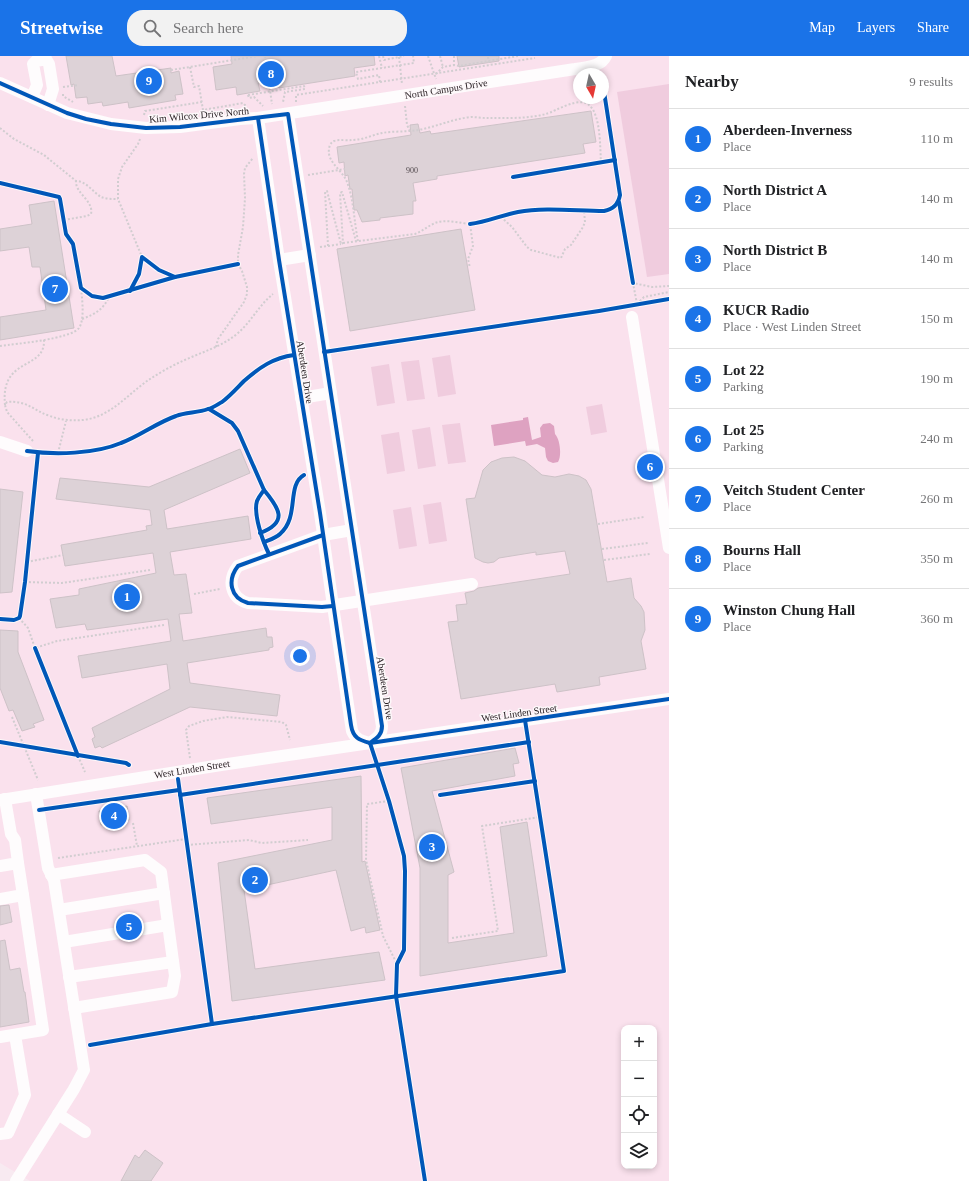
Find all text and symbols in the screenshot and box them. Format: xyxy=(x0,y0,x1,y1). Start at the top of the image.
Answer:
search box xyxy=(127,10,407,46)
text: Streetwise xyxy=(20,17,103,38)
icon: search xyxy=(141,17,163,39)
text: Search here xyxy=(173,20,243,36)
text: Map xyxy=(809,20,835,35)
text: Layers xyxy=(857,20,895,35)
text: Share xyxy=(917,20,949,35)
pin: 8 xyxy=(258,59,284,89)
pin: 9 xyxy=(136,66,162,96)
north arrow xyxy=(573,68,609,104)
text: Nearby xyxy=(685,72,739,91)
text: 9 results xyxy=(909,74,953,89)
street label: North Campus Drive xyxy=(404,77,489,101)
street label: Kim Wilcox Drive North xyxy=(149,105,249,125)
text: Aberdeen-Inverness xyxy=(723,122,852,138)
text: 1 xyxy=(695,131,701,146)
text: 110 m xyxy=(921,131,953,146)
text: Place xyxy=(723,139,751,154)
house number: 900 xyxy=(406,166,418,175)
text: North District A xyxy=(723,182,827,198)
text: 2 xyxy=(695,191,701,206)
text: 140 m xyxy=(920,191,953,206)
text: Place xyxy=(723,199,751,214)
text: North District B xyxy=(723,242,827,258)
text: 3 xyxy=(695,251,701,266)
text: 140 m xyxy=(920,251,953,266)
text: Place xyxy=(723,259,751,274)
pin: 7 xyxy=(42,274,68,304)
text: KUCR Radio xyxy=(723,302,809,318)
text: 4 xyxy=(695,311,701,326)
text: 150 m xyxy=(920,311,953,326)
text: Place · West Linden Street xyxy=(723,319,861,334)
street label: Aberdeen Drive xyxy=(295,339,316,405)
text: Lot 22 xyxy=(723,362,764,378)
text: 5 xyxy=(695,371,701,386)
text: 190 m xyxy=(920,371,953,386)
text: Parking xyxy=(723,379,763,394)
text: Lot 25 xyxy=(723,422,764,438)
text: 6 xyxy=(695,431,701,446)
text: 240 m xyxy=(920,431,953,446)
text: Parking xyxy=(723,439,763,454)
pin: 6 xyxy=(637,452,663,482)
text: Veitch Student Center xyxy=(723,482,865,498)
text: 7 xyxy=(695,491,701,506)
text: 260 m xyxy=(920,491,953,506)
text: Place xyxy=(723,499,751,514)
text: Bourns Hall xyxy=(723,542,801,558)
text: 8 xyxy=(695,551,701,566)
text: 350 m xyxy=(920,551,953,566)
text: Place xyxy=(723,559,751,574)
pin: 1 xyxy=(114,582,140,612)
text: Winston Chung Hall xyxy=(723,602,855,618)
text: 9 xyxy=(695,611,701,626)
text: 360 m xyxy=(920,611,953,626)
text: Place xyxy=(723,619,751,634)
your location xyxy=(290,646,310,666)
street label: Aberdeen Drive xyxy=(375,655,396,721)
street label: West Linden Street xyxy=(480,702,558,724)
street label: West Linden Street xyxy=(153,758,231,780)
pin: 4 xyxy=(101,801,127,831)
pin: 3 xyxy=(419,832,445,862)
pin: 2 xyxy=(242,865,268,895)
pin: 5 xyxy=(116,912,142,942)
map controls xyxy=(621,1025,657,1169)
button: + xyxy=(621,1025,657,1061)
button: − xyxy=(621,1061,657,1097)
button: locate xyxy=(621,1097,657,1133)
button: layers xyxy=(621,1133,657,1169)

